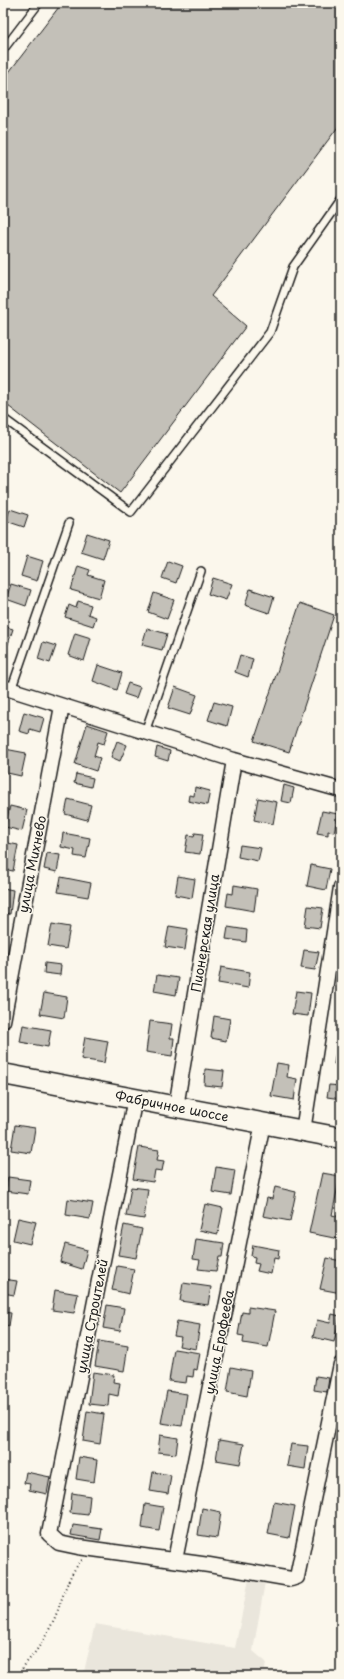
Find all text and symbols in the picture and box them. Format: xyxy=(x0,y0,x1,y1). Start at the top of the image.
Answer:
street label: улица Михнево xyxy=(13,814,50,914)
street label: Пионерская улица xyxy=(186,872,223,993)
street label: Фабричное шоссе xyxy=(114,1085,230,1126)
street label: улица Строителей xyxy=(71,1257,112,1375)
street label: улица Ерофеева xyxy=(199,1287,238,1396)

